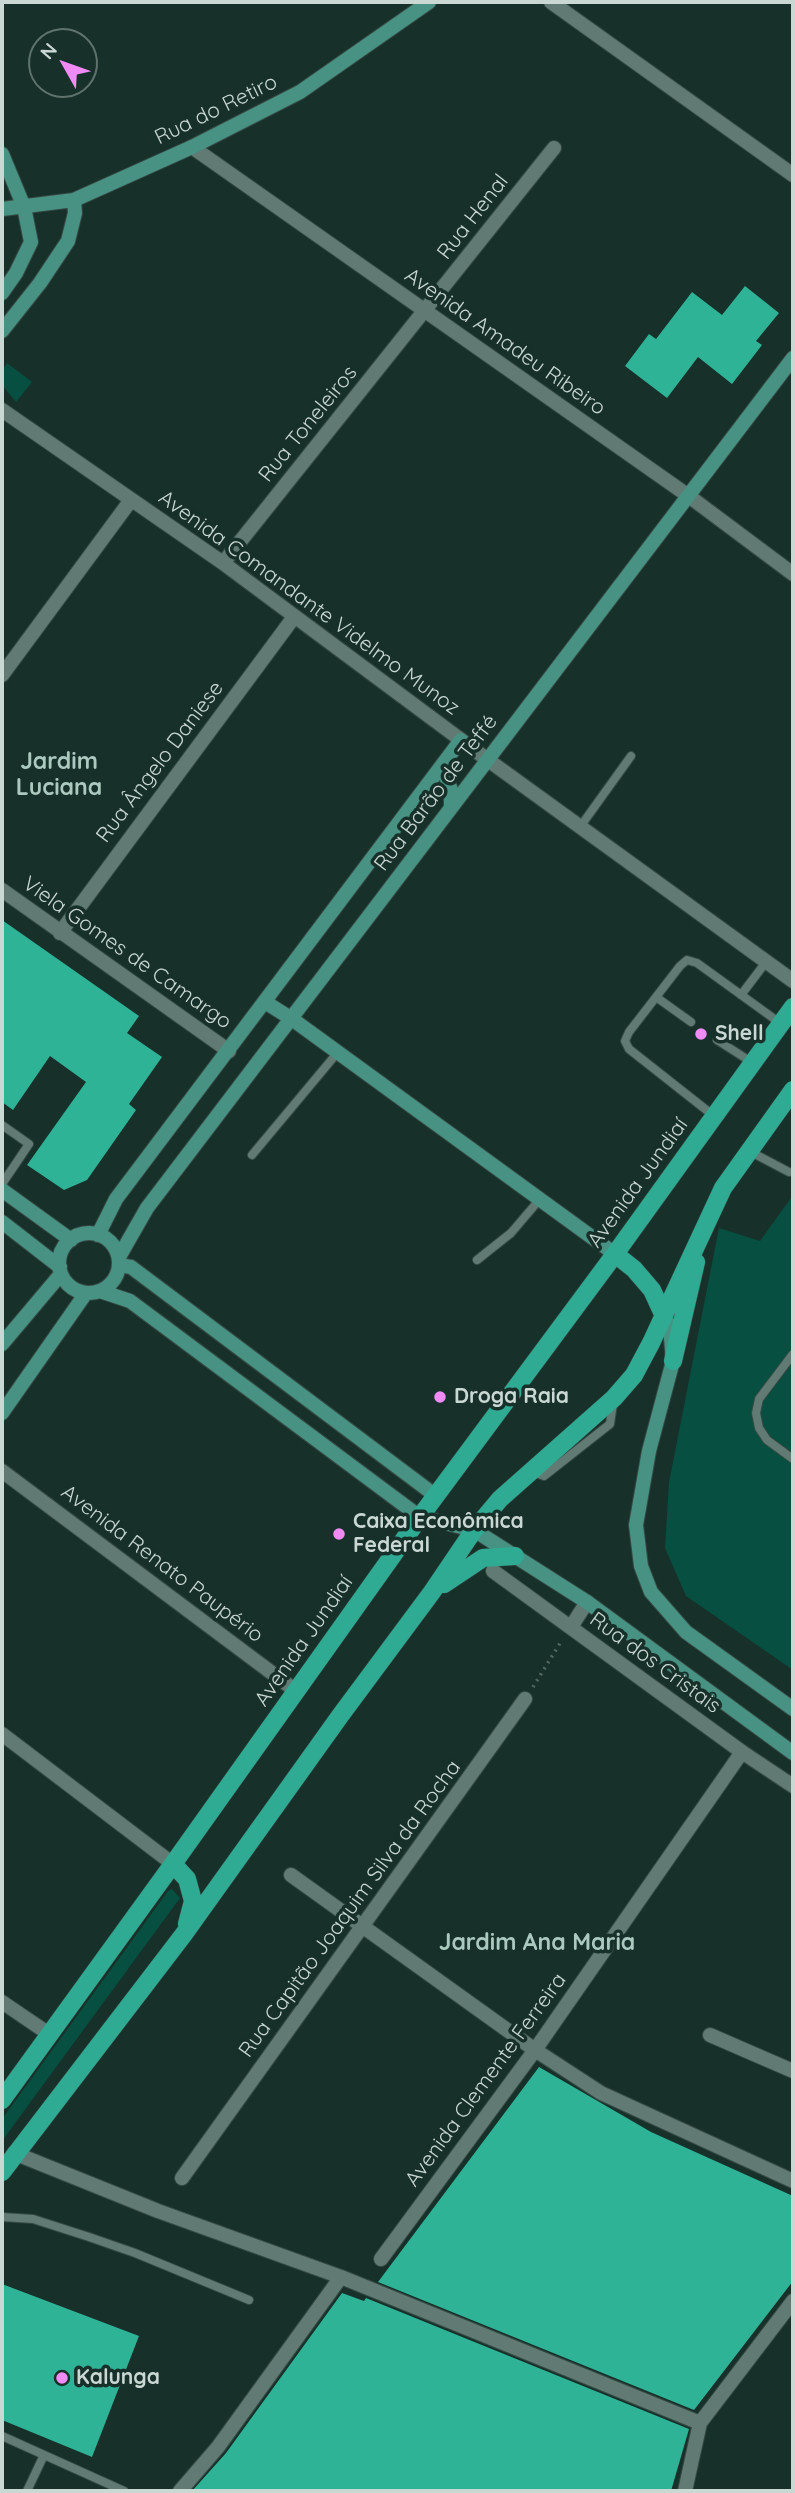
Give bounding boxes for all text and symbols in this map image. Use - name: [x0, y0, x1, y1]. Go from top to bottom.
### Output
- north arrow: [28, 28, 98, 98]
- text: N: [35, 38, 62, 64]
- street label: Rua do Retiro: [151, 69, 281, 151]
- street label: Rua Henal: [432, 169, 514, 265]
- street label: Avenida Amadeu Ribeiro: [400, 263, 610, 421]
- street label: Rua Toneleiros: [253, 361, 363, 487]
- street label: Avenida Comandante Videlmo Munoz: [154, 485, 464, 721]
- street label: Rua Ângelo Daniese: [91, 676, 229, 848]
- street label: Rua Barão de Teffé: [369, 710, 503, 876]
- district label: Jardim Luciana: [16, 748, 102, 802]
- street label: Viela Gomes de Camargo: [18, 871, 236, 1035]
- place label: Shell: [715, 1021, 764, 1047]
- marker: Shell: [693, 1026, 709, 1042]
- street label: Avenida Jundiaí: [582, 1113, 694, 1253]
- place label: Droga Raia: [454, 1384, 569, 1410]
- marker: Droga Raia: [432, 1389, 448, 1405]
- street label: Avenida Renato Paupério: [56, 1480, 268, 1648]
- place label: Caixa Econômica Federal: [353, 1509, 524, 1559]
- marker: Caixa Econômica Federal: [331, 1526, 347, 1542]
- street label: Avenida Jundiaí: [249, 1571, 359, 1711]
- street label: Rua dos Cristais: [585, 1607, 725, 1719]
- street label: Rua Capitão Joaquim Silva da Rocha: [234, 1756, 466, 2062]
- district label: Jardim Ana Maria: [439, 1929, 635, 1957]
- street label: Avenida Clemente Ferreira: [400, 1968, 572, 2192]
- place label: Kalunga: [76, 2365, 160, 2391]
- marker: Kalunga: [54, 2370, 70, 2386]

